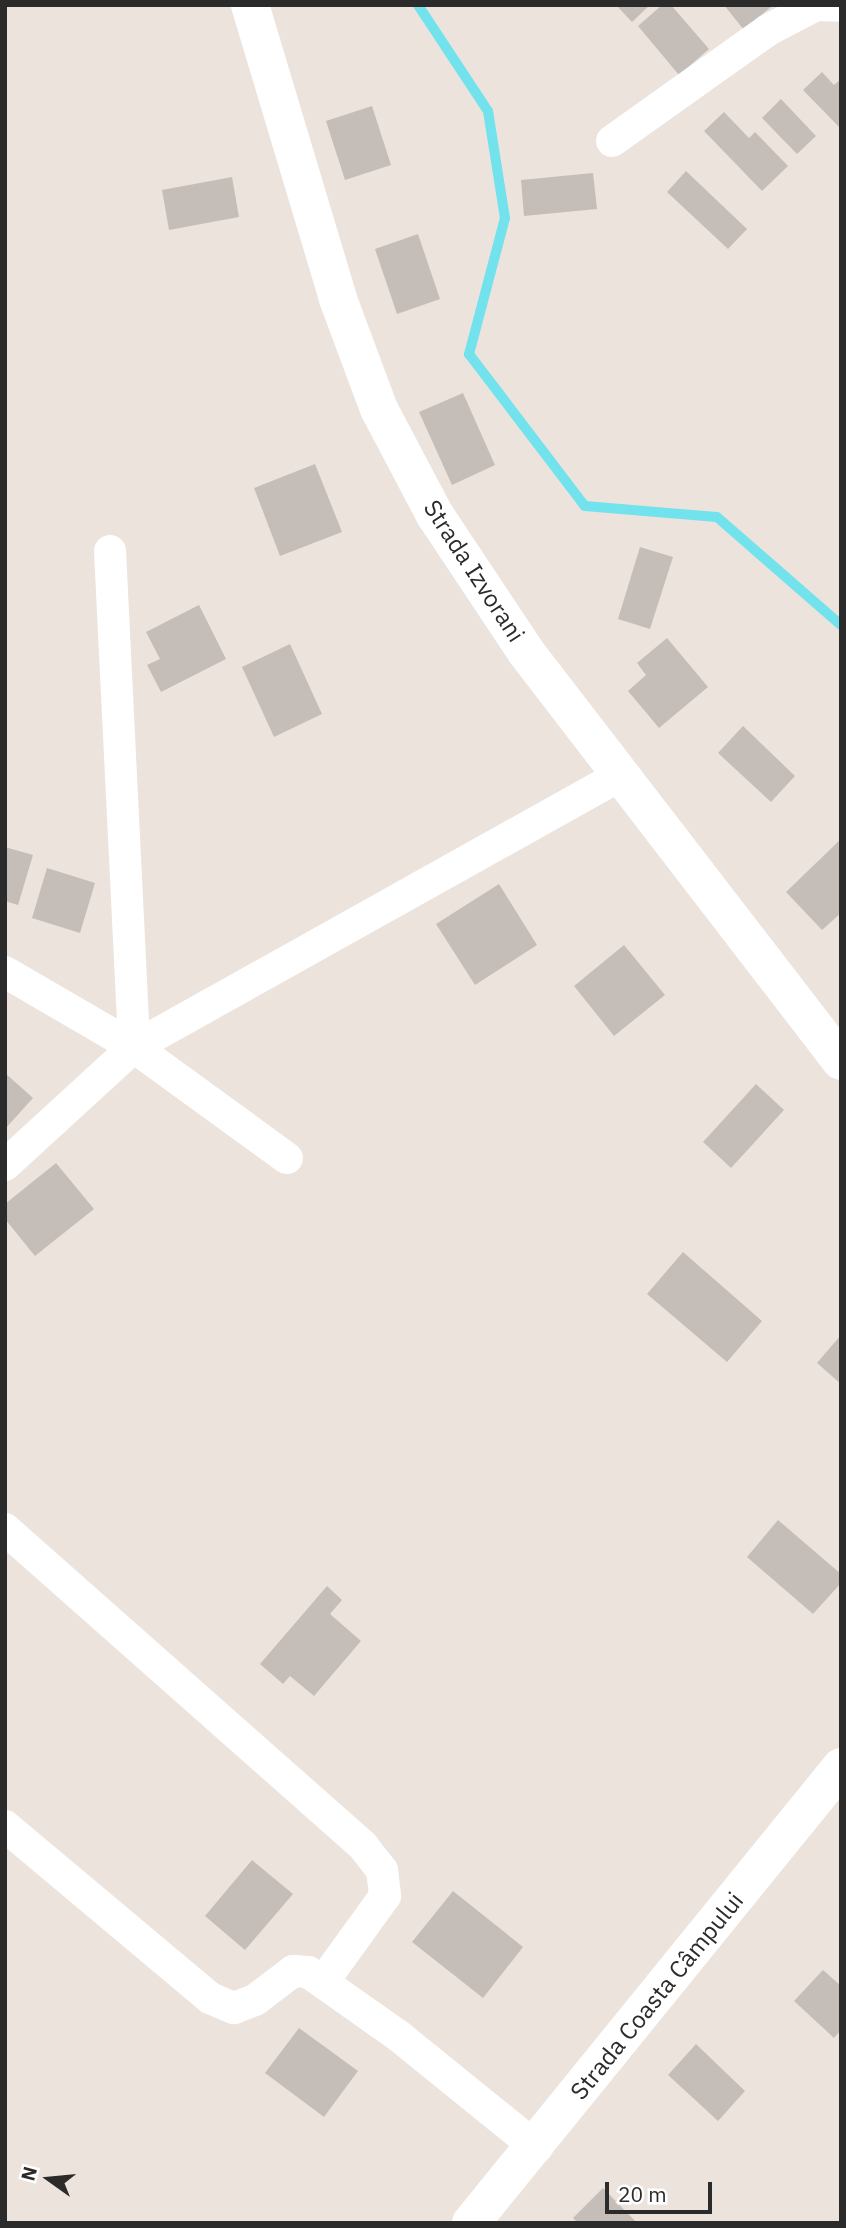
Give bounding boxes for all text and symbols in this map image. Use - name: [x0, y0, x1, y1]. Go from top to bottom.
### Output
- street label: Strada Izvorani: [417, 495, 531, 647]
- street label: Strada Coasta Câmpului: [565, 1887, 749, 2105]
- north arrow: [14, 2144, 84, 2214]
- text: N: [15, 2164, 42, 2183]
- scale bar: [608, 2168, 715, 2212]
- text: 20 m: [618, 2180, 667, 2208]

